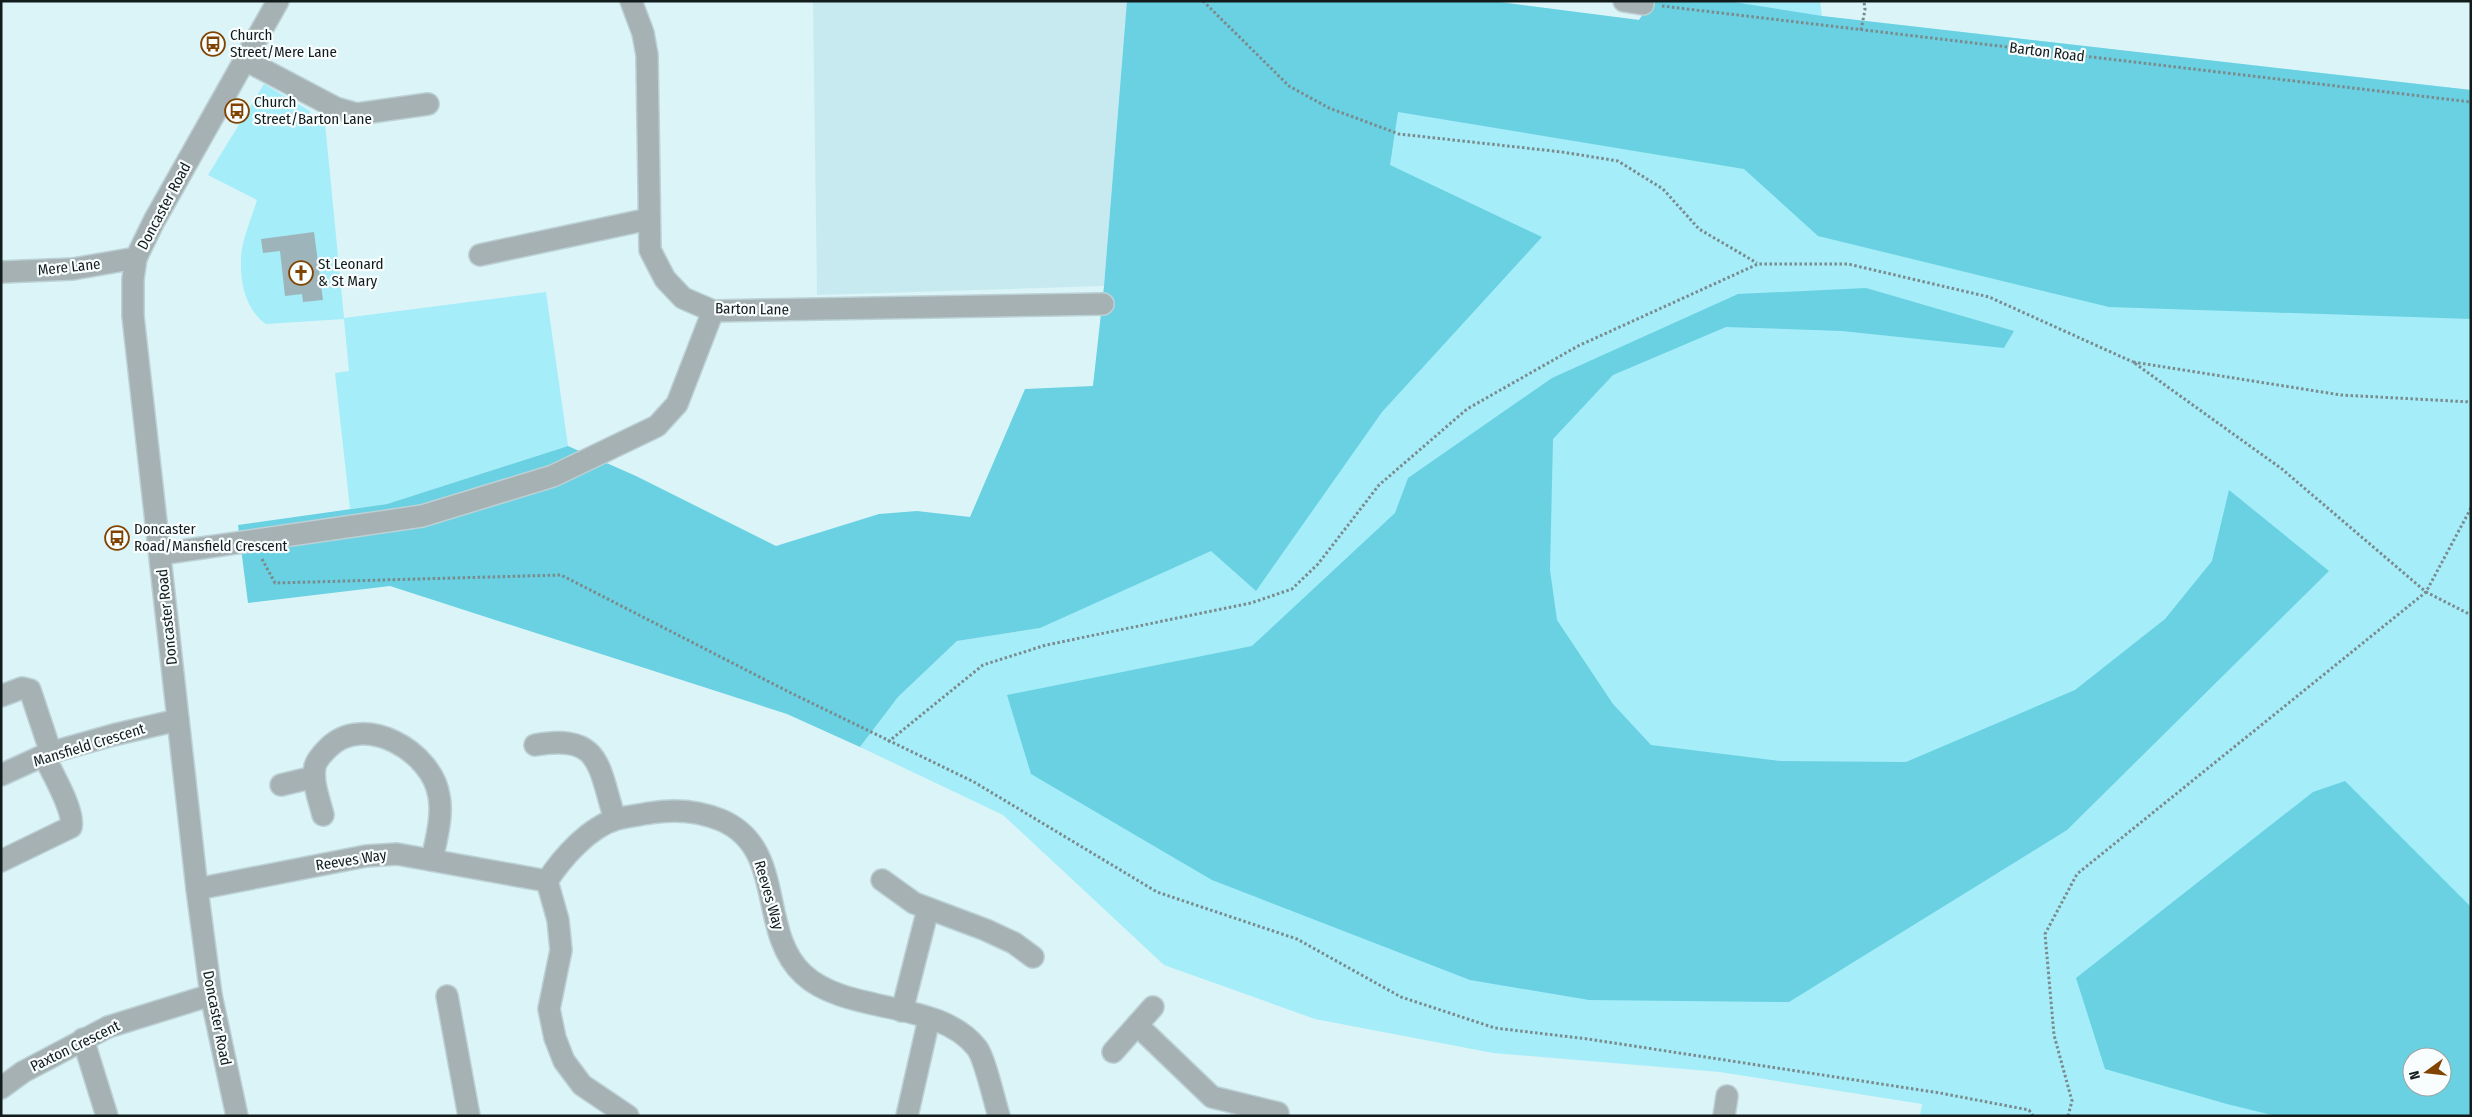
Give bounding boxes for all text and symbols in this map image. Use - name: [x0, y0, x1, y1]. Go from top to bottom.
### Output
- place label: Church Street/Mere Lane: [230, 26, 337, 61]
- bus stop icon: Church Street/Mere Lane: [200, 31, 226, 57]
- street label: Barton Road: [2008, 38, 2086, 66]
- place label: Church Street/Barton Lane: [254, 93, 372, 128]
- bus stop icon: Church Street/Barton Lane: [224, 98, 250, 124]
- street label: Doncaster Road: [133, 159, 195, 253]
- street label: Mere Lane: [37, 255, 101, 279]
- place label: St Leonard & St Mary: [318, 255, 384, 290]
- church icon: St Leonard & St Mary: [288, 260, 314, 286]
- street label: Barton Lane: [715, 299, 789, 319]
- place label: Doncaster Road/Mansfield Crescent: [134, 520, 288, 555]
- bus stop icon: Doncaster Road/Mansfield Crescent: [104, 525, 130, 551]
- street label: Doncaster Road: [153, 568, 181, 666]
- street label: Mansfield Crescent: [31, 719, 147, 770]
- street label: Reeves Way: [314, 845, 388, 874]
- street label: Reeves Way: [751, 858, 788, 932]
- street label: Doncaster Road: [199, 969, 235, 1067]
- street label: Paxton Crescent: [27, 1017, 123, 1075]
- north arrow: [2402, 1047, 2452, 1097]
- text: N: [2406, 1069, 2424, 1081]

